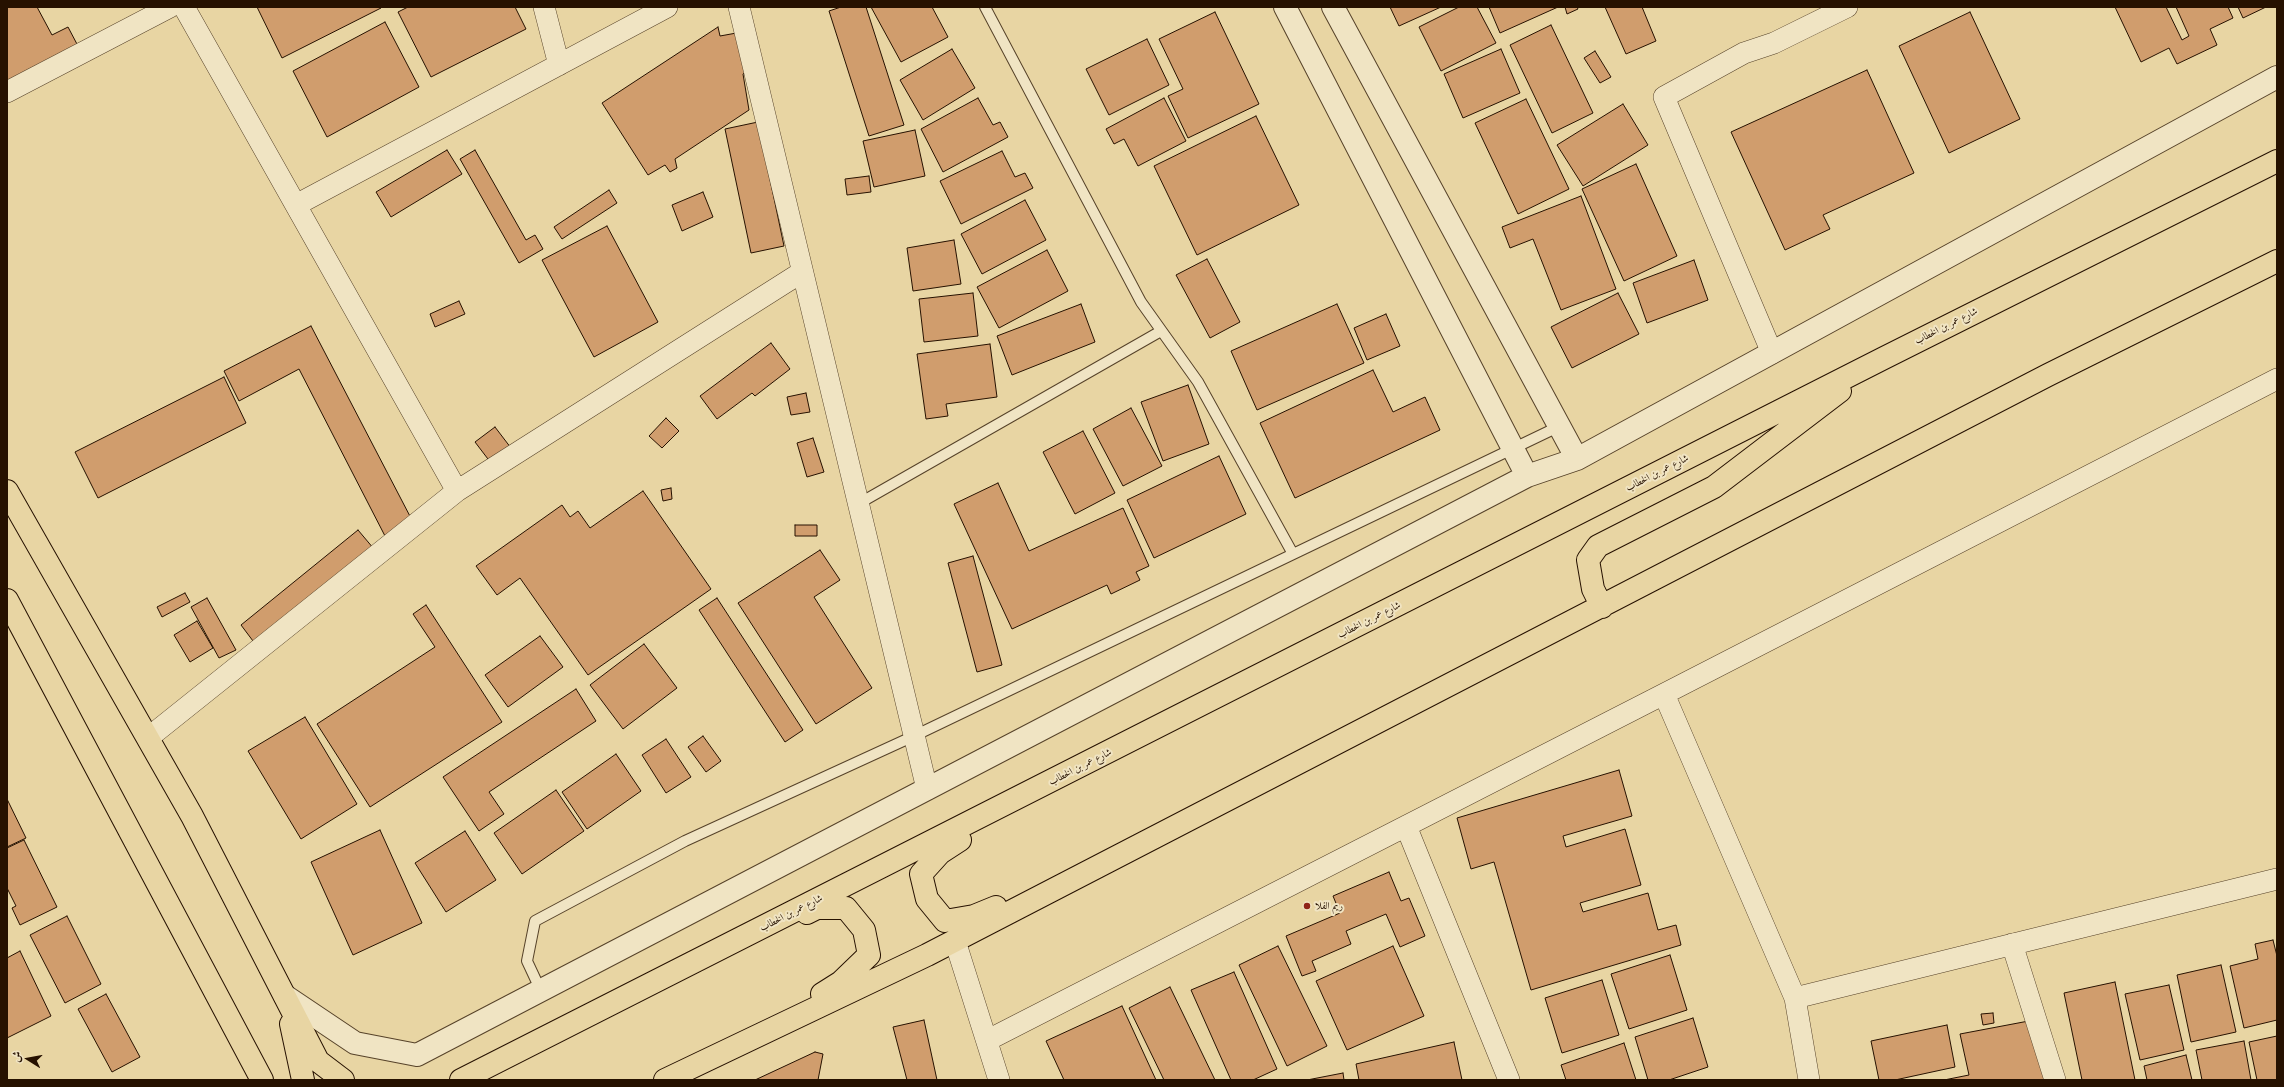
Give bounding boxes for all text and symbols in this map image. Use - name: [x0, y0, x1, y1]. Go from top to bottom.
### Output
- street label: شارع عمر بن الخطاب: [1913, 305, 1979, 347]
- street label: شارع عمر بن الخطاب: [1624, 452, 1690, 494]
- street label: شارع عمر بن الخطاب: [1336, 599, 1402, 641]
- street label: شارع عمر بن الخطاب: [1047, 746, 1113, 788]
- street label: شارع عمر بن الخطاب: [758, 892, 824, 934]
- place label: ريم الفلا: [1315, 900, 1343, 912]
- marker: ريم الفلا: [1302, 901, 1312, 911]
- north arrow: [8, 1039, 48, 1079]
- text: ش: [8, 1050, 24, 1063]

